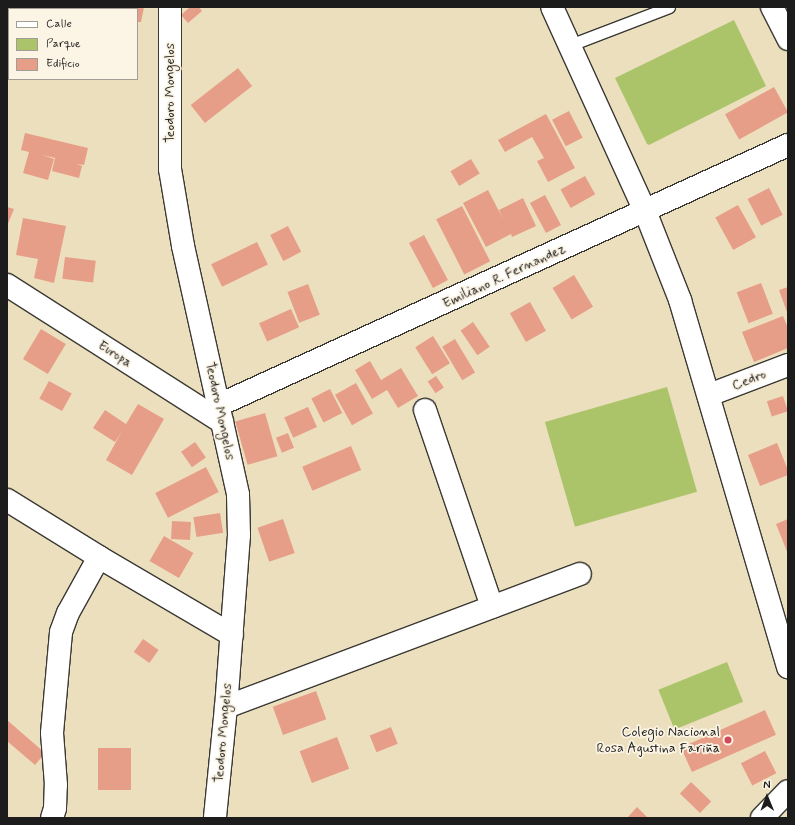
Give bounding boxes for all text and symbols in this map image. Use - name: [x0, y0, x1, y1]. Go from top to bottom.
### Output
- legend: [8, 8, 138, 80]
- text: Calle: [46, 16, 72, 32]
- text: Parque: [46, 36, 81, 52]
- street label: Teodoro Mongelos: [162, 43, 178, 143]
- text: Edificio: [46, 56, 80, 72]
- street label: Emiliano R. Fernandez: [440, 240, 568, 312]
- street label: Europa: [95, 337, 135, 371]
- street label: Teodoro Mongelos: [201, 360, 239, 462]
- street label: Cedro: [730, 366, 768, 394]
- street label: Teodoro Mongelos: [210, 682, 236, 784]
- place label: Colegio Nacional Rosa Agustina Fariña: [601, 724, 720, 756]
- marker: Colegio Nacional Rosa Agustina Fariña: [723, 735, 733, 745]
- north arrow: [747, 777, 787, 817]
- text: N: [763, 778, 771, 792]

